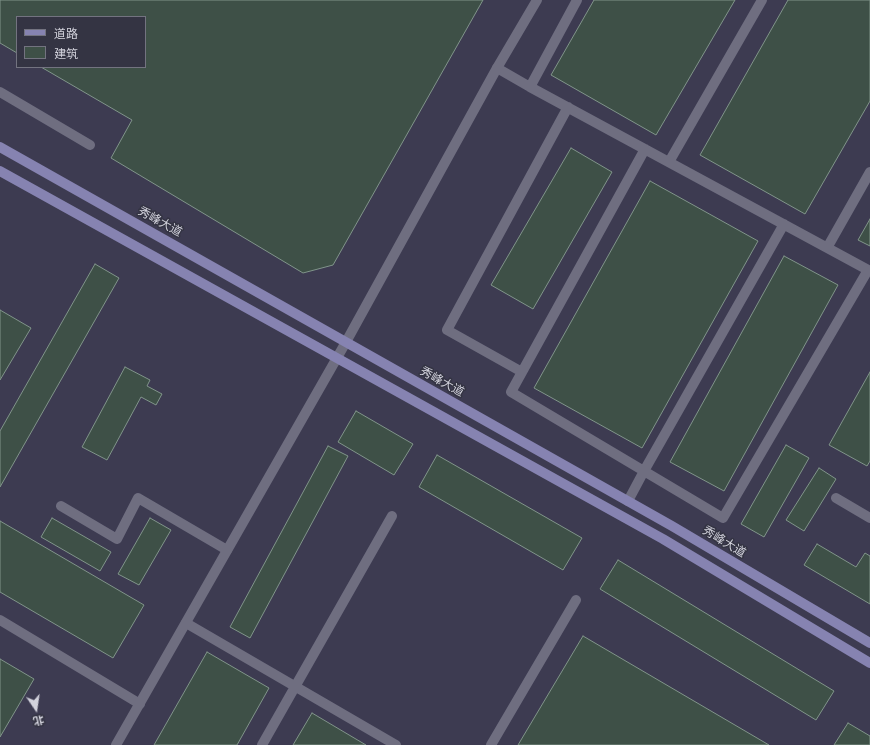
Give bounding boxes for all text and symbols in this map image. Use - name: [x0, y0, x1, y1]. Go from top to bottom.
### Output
- legend: [16, 16, 146, 68]
- text: 道路: [54, 26, 78, 41]
- text: 建筑: [54, 46, 78, 61]
- street label: 秀峰大道: [136, 204, 184, 240]
- street label: 秀峰大道: [418, 364, 466, 400]
- street label: 秀峰大道: [700, 523, 748, 561]
- north arrow: [16, 689, 56, 729]
- text: 北: [32, 713, 46, 729]

